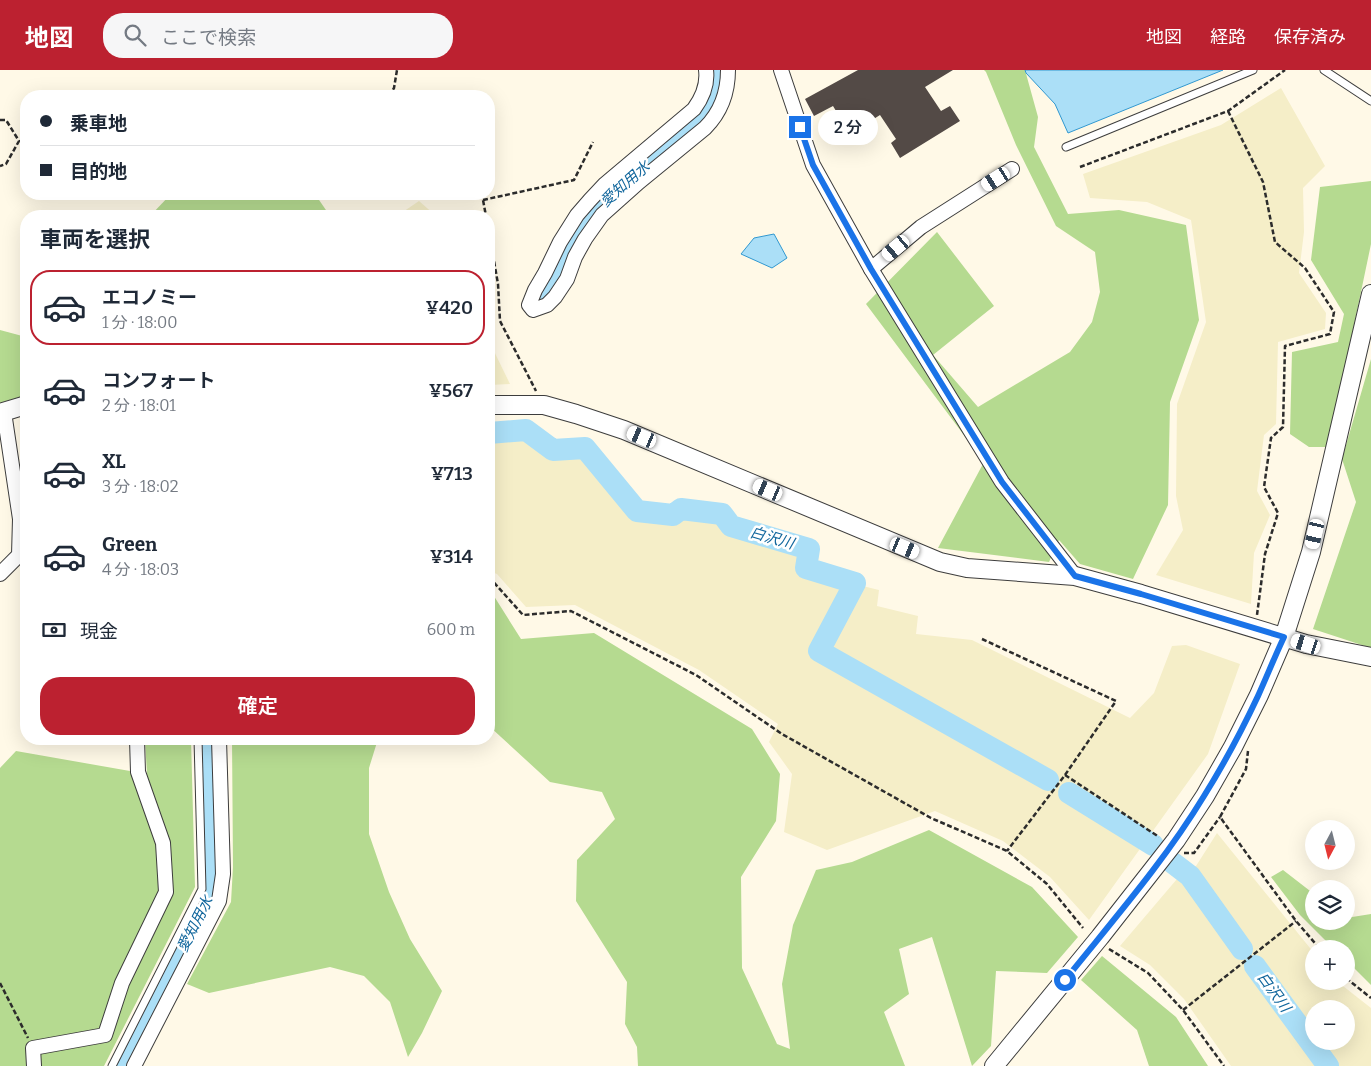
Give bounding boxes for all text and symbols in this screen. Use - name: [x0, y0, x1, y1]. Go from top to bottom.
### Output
- search box: [103, 13, 453, 58]
- icon: search: [121, 21, 149, 49]
- text: 地図: [25, 24, 73, 52]
- text: ここで検索: [161, 26, 256, 49]
- text: 地図: [1146, 26, 1182, 48]
- text: 経路: [1210, 26, 1246, 48]
- text: 保存済み: [1274, 26, 1346, 48]
- callout: 2 分: [818, 110, 878, 144]
- text: 乗車地: [70, 112, 127, 135]
- route end: [789, 116, 811, 138]
- text: 2 分: [834, 118, 862, 137]
- water label: 愛知用水: [596, 156, 655, 210]
- text: 目的地: [70, 160, 127, 183]
- car: [979, 165, 1012, 193]
- text: 車両を選択: [40, 226, 150, 253]
- car: [879, 233, 912, 263]
- icon: car: [42, 285, 87, 330]
- text: エコノミー: [102, 286, 197, 309]
- text: ¥420: [426, 296, 473, 319]
- text: 1 分 · 18:00: [102, 313, 177, 332]
- icon: car: [42, 368, 87, 413]
- text: コンフォート: [102, 369, 215, 392]
- text: ¥567: [429, 379, 473, 402]
- text: 2 分 · 18:01: [102, 396, 176, 415]
- car: [625, 424, 658, 450]
- text: XL: [102, 450, 126, 473]
- icon: car: [42, 451, 87, 496]
- text: ¥713: [431, 462, 473, 485]
- text: 3 分 · 18:02: [102, 477, 179, 496]
- car: [751, 477, 784, 503]
- car: [1304, 518, 1325, 550]
- water label: 白沢川: [748, 523, 798, 553]
- text: Green: [102, 533, 157, 556]
- icon: car: [42, 534, 87, 579]
- car: [888, 535, 921, 561]
- text: ¥314: [430, 545, 473, 568]
- text: 4 分 · 18:03: [102, 560, 179, 579]
- icon: cash: [40, 616, 68, 644]
- text: 現金: [80, 620, 118, 643]
- text: 600 m: [427, 620, 475, 639]
- car: [1289, 632, 1322, 656]
- button: 確定: [40, 677, 475, 735]
- north arrow: [1305, 820, 1355, 870]
- map controls: [1305, 820, 1355, 1050]
- button: layers: [1305, 880, 1355, 930]
- water label: 愛知用水: [173, 891, 218, 955]
- button: +: [1305, 940, 1355, 990]
- route start: [1054, 969, 1076, 991]
- water label: 白沢川: [1253, 969, 1296, 1017]
- button: −: [1305, 1000, 1355, 1050]

